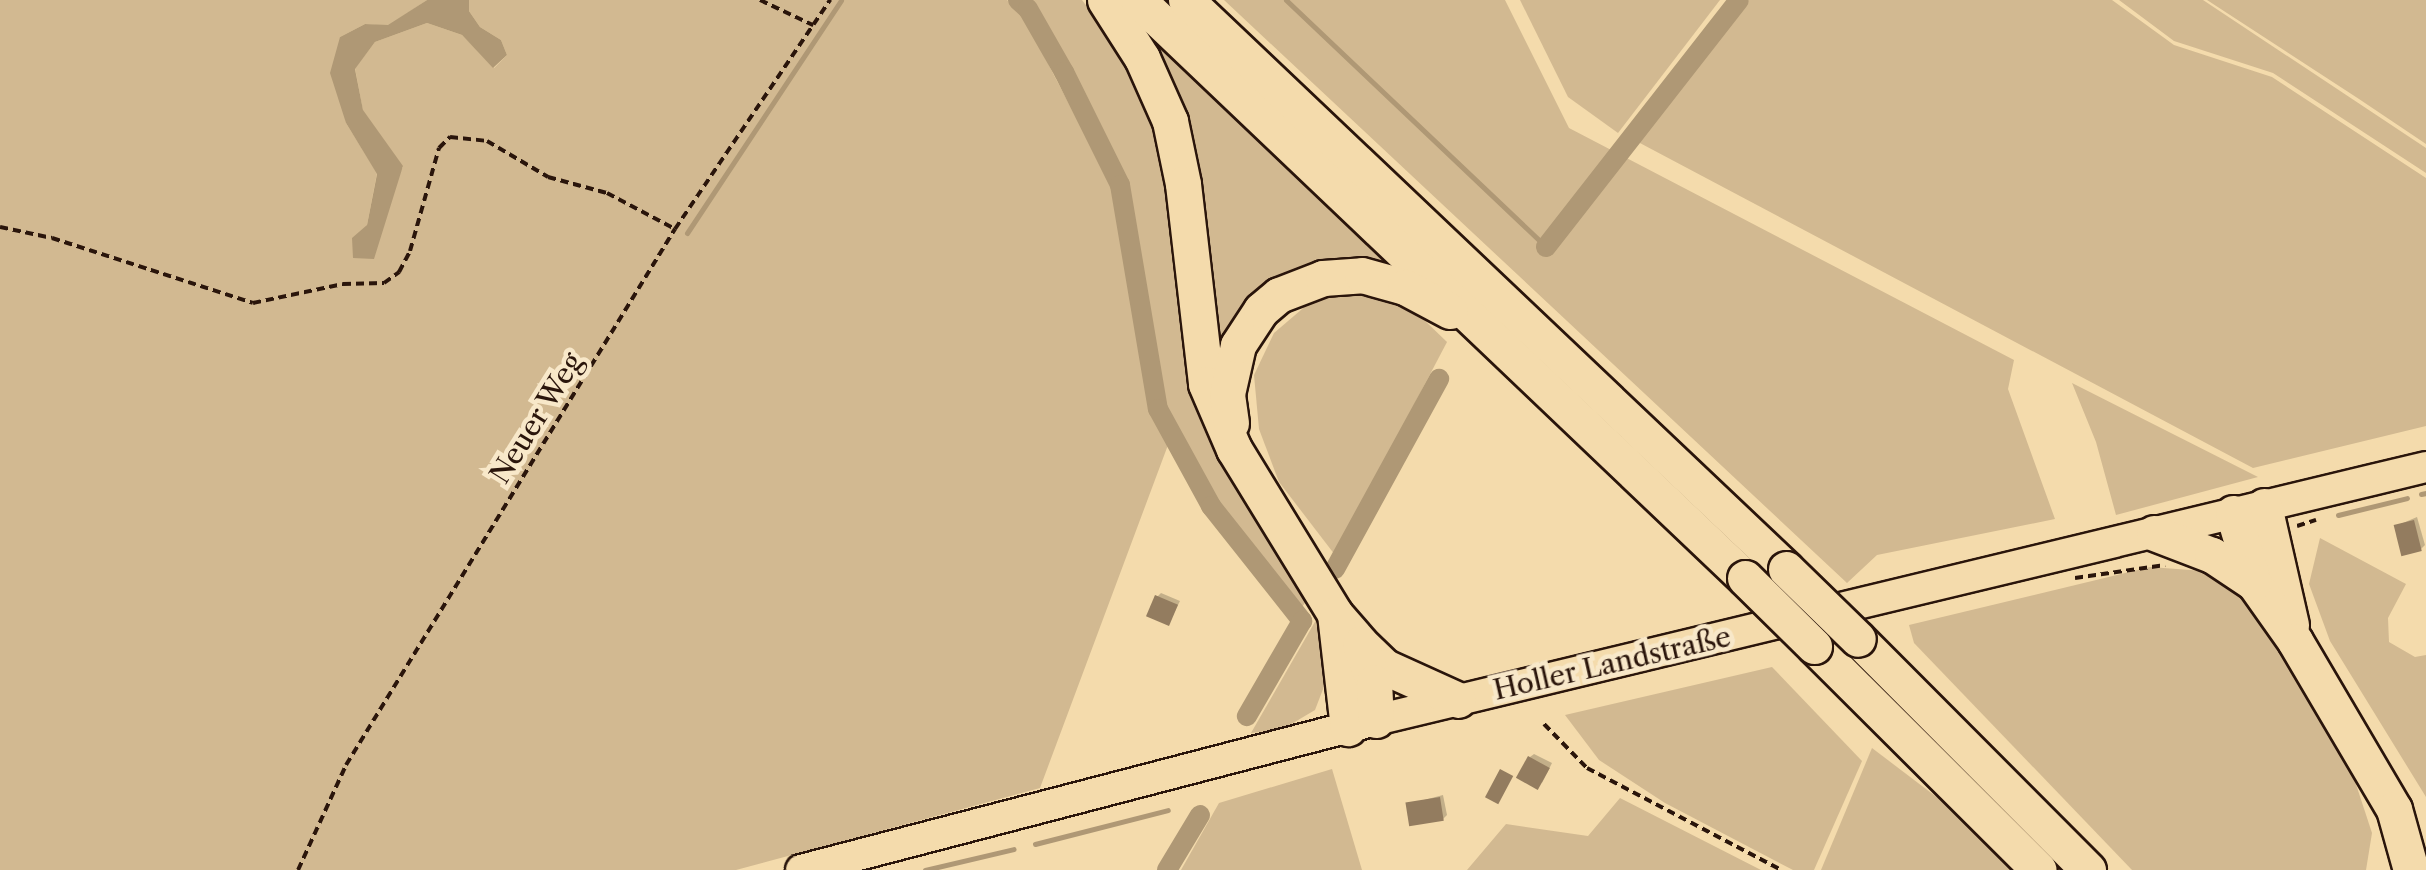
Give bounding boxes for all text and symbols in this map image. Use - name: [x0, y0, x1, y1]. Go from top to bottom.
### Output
- street label: Neuer Weg: [482, 346, 590, 490]
- street label: Holler Landstraße: [1490, 619, 1734, 707]

